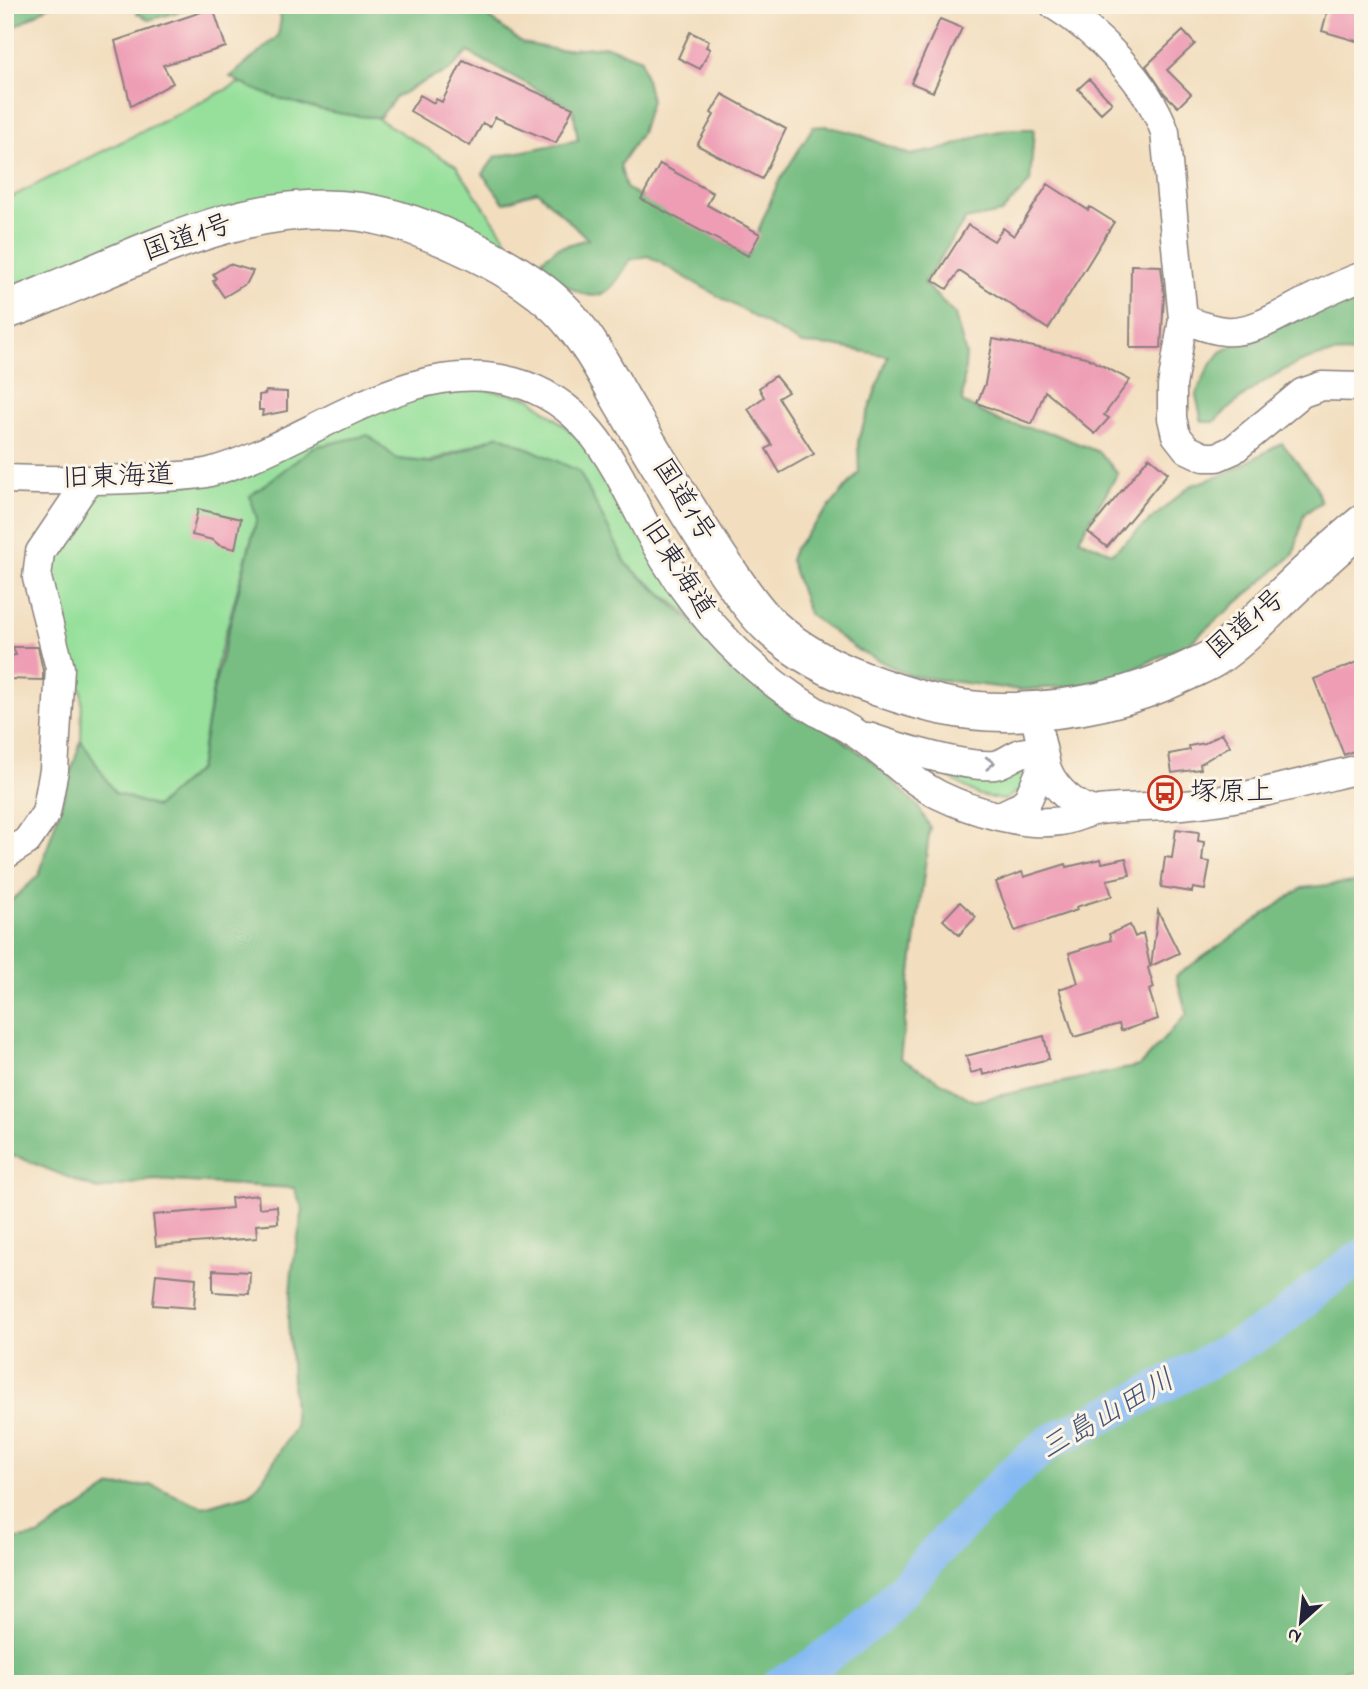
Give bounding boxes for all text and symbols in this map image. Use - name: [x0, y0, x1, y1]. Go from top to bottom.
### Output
- street label: 国道1号: [137, 204, 239, 274]
- street label: 国道1号: [641, 451, 725, 551]
- street label: 旧東海道: [61, 456, 175, 500]
- street label: 旧東海道: [629, 511, 725, 627]
- street label: 国道1号: [1198, 579, 1296, 671]
- one-way arrow: [985, 756, 996, 771]
- place label: 塚原上: [1190, 773, 1274, 814]
- bus stop icon: 塚原上: [1146, 774, 1184, 812]
- water label: 三島山田川: [1032, 1359, 1184, 1473]
- north arrow: [1266, 1588, 1336, 1658]
- text: N: [1282, 1620, 1306, 1650]

